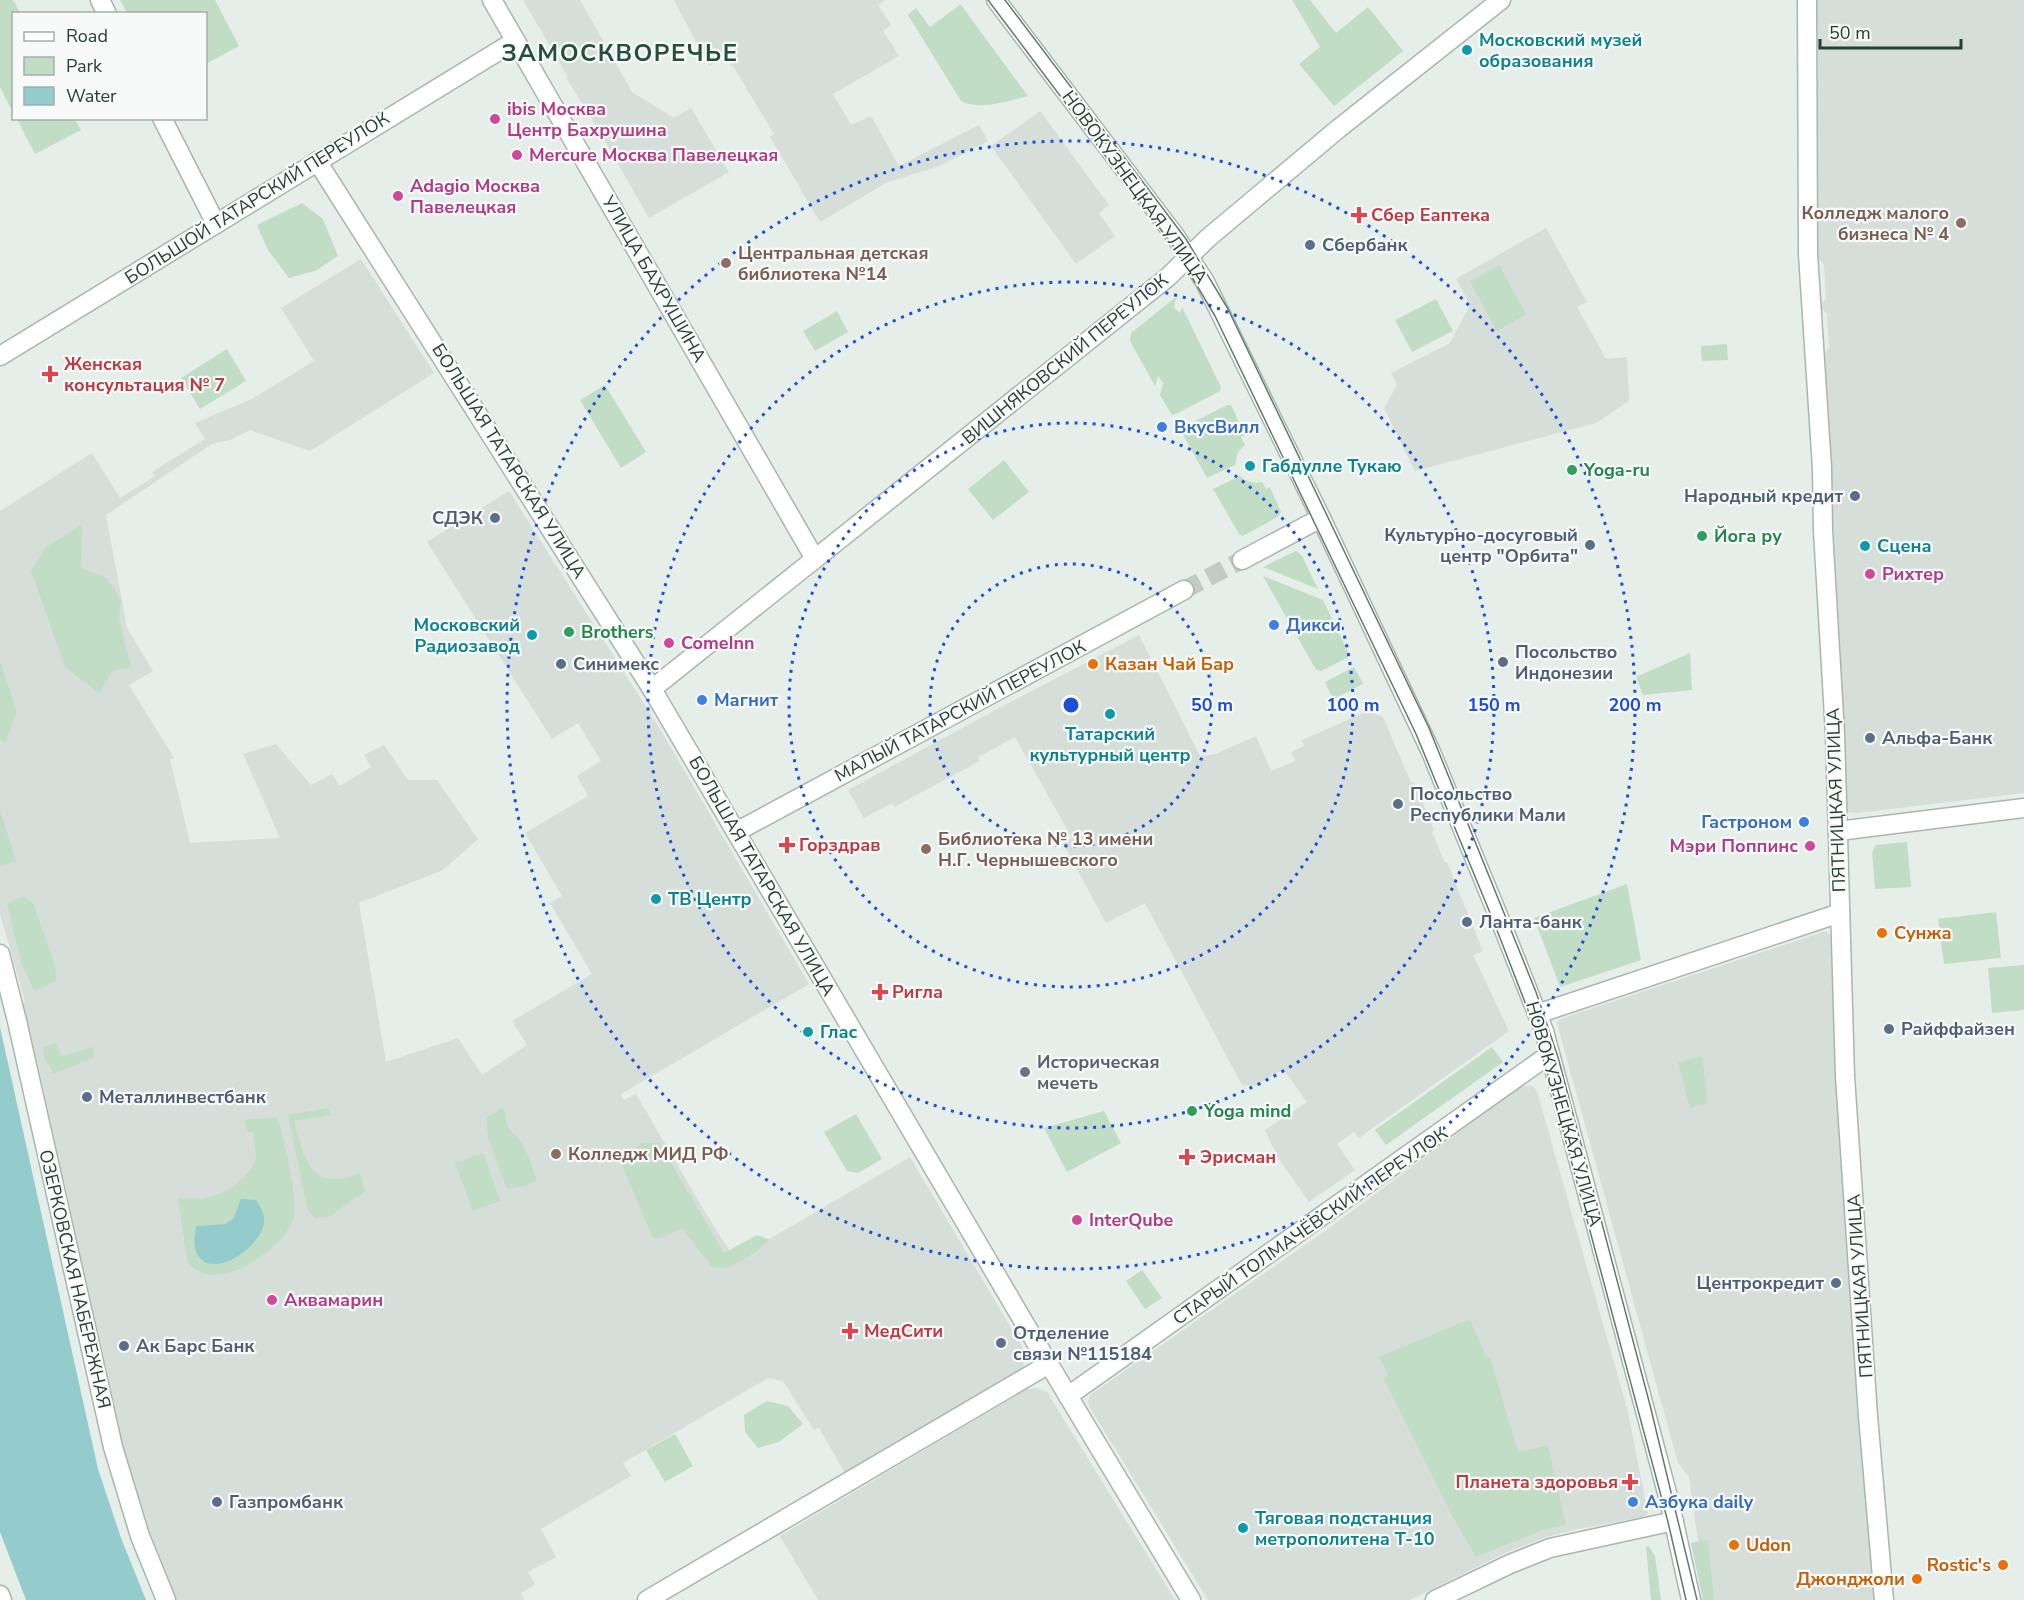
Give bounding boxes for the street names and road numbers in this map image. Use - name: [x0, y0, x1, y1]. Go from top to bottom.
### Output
- street label: НОВОКУЗНЕЦКАЯ УЛИЦА: [1057, 86, 1213, 288]
- street label: БОЛЬШОЙ ТАТАРСКИЙ ПЕРЕУЛОК: [120, 106, 394, 290]
- street label: УЛИЦА БАХРУШИНА: [596, 190, 712, 367]
- street label: ВИШНЯКОВСКИЙ ПЕРЕУЛОК: [957, 268, 1173, 450]
- street label: БОЛЬШАЯ ТАТАРСКАЯ УЛИЦА: [426, 339, 592, 583]
- street label: МАЛЫЙ ТАТАРСКИЙ ПЕРЕУЛОК: [830, 634, 1090, 788]
- street label: ПЯТНИЦКАЯ УЛИЦА: [1821, 707, 1851, 893]
- street label: БОЛЬШАЯ ТАТАРСКАЯ УЛИЦА: [683, 752, 841, 1000]
- street label: НОВОКУЗНЕЦКАЯ УЛИЦА: [1520, 999, 1608, 1229]
- street label: СТАРЫЙ ТОЛМАЧЁВСКИЙ ПЕРЕУЛОК: [1168, 1121, 1452, 1331]
- street label: ОЗЕРКОВСКАЯ НАБЕРЕЖНАЯ: [33, 1147, 117, 1411]
- street label: ПЯТНИЦКАЯ УЛИЦА: [1842, 1193, 1878, 1379]

